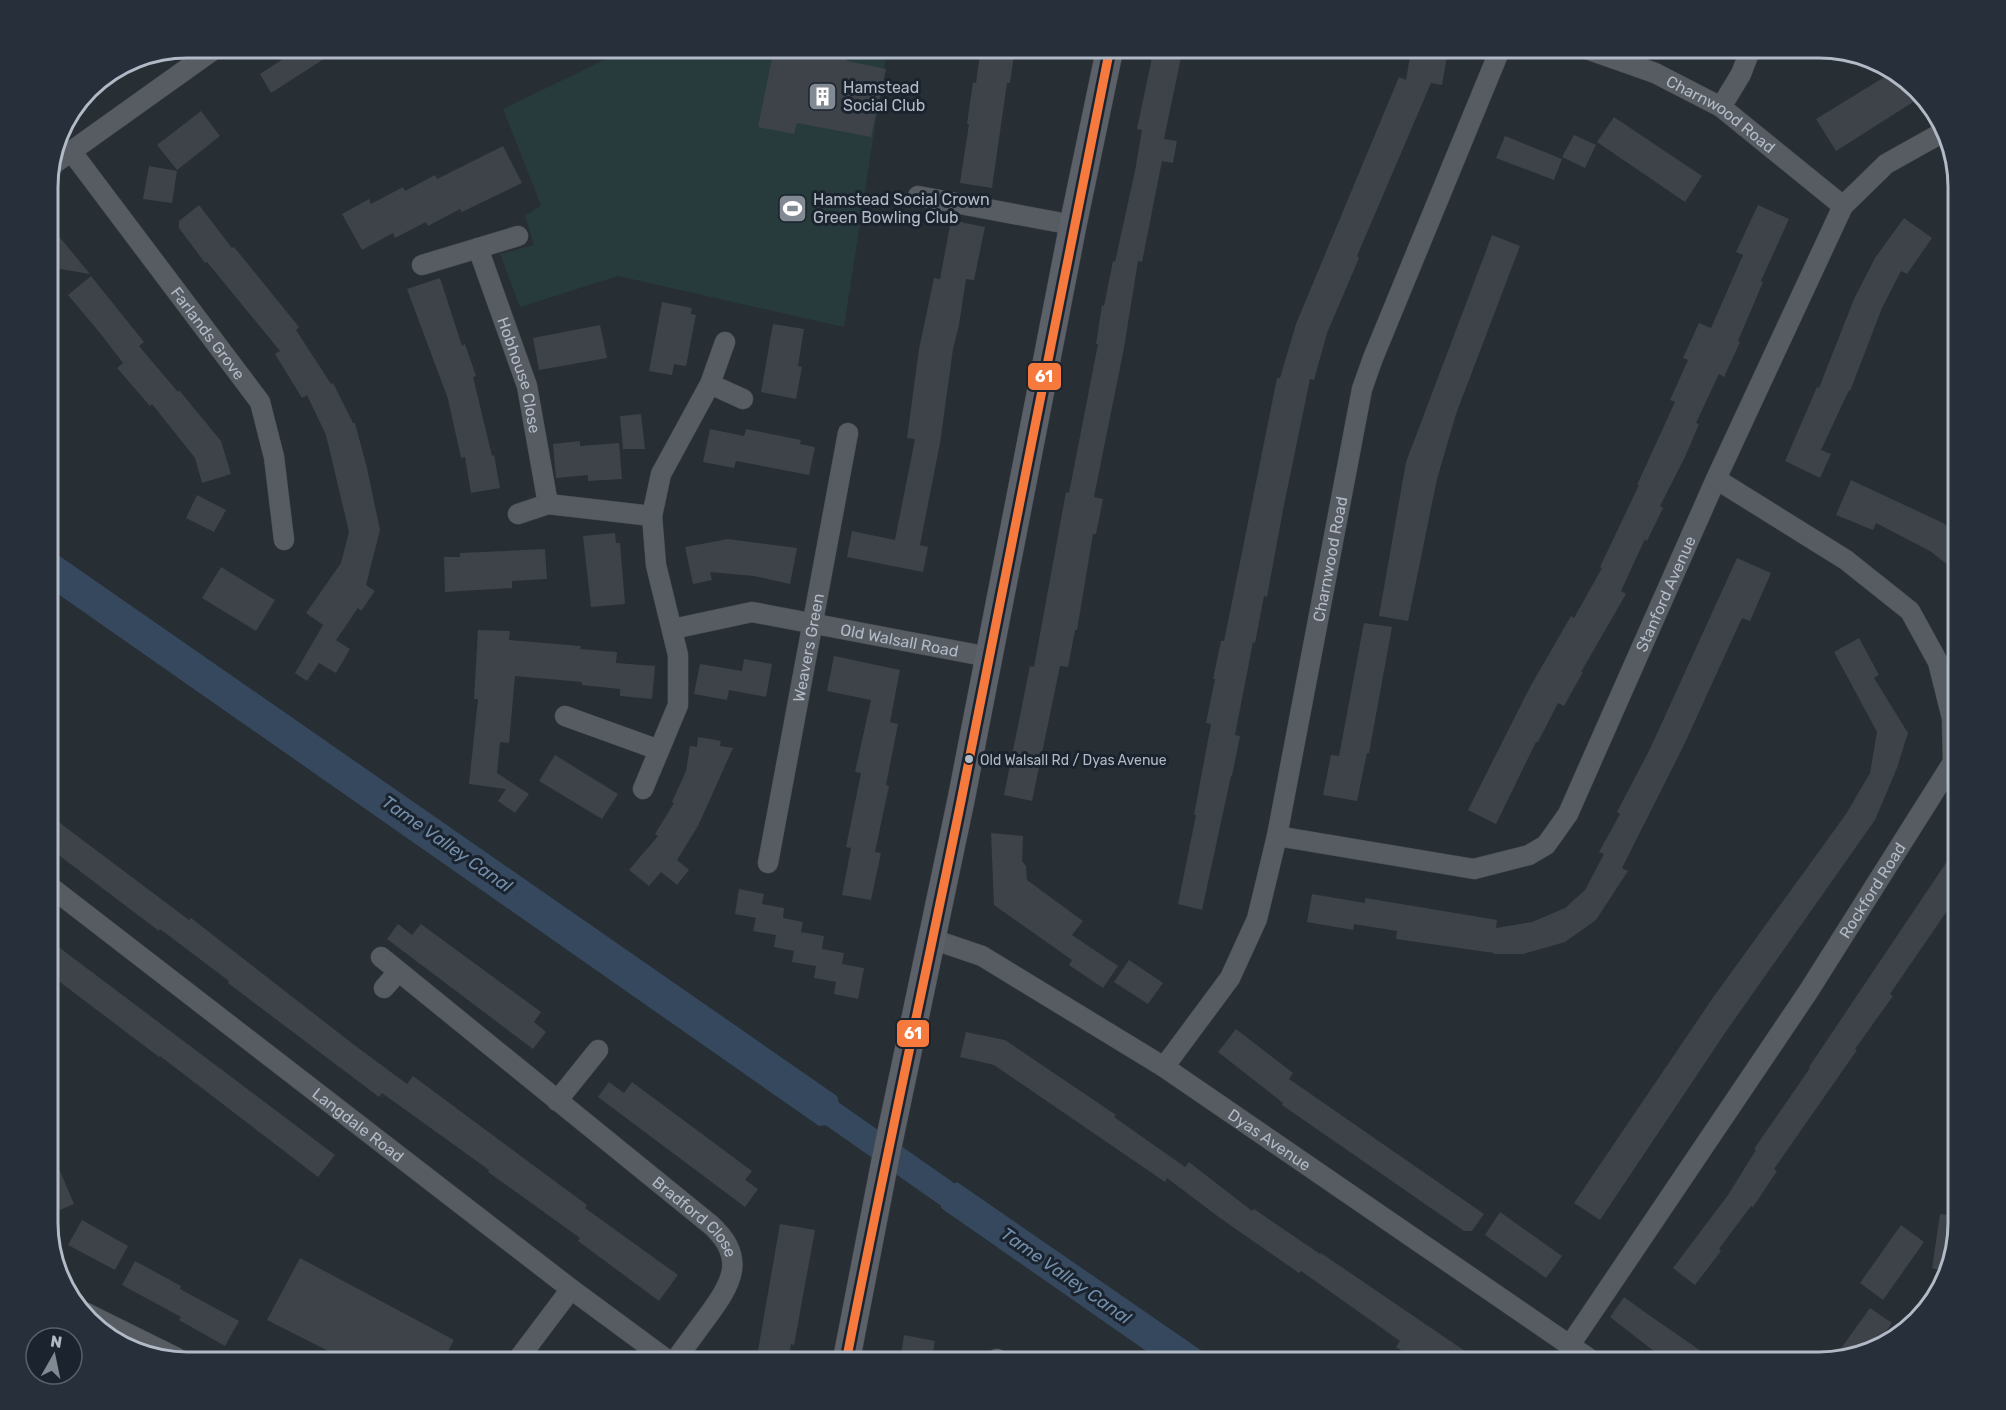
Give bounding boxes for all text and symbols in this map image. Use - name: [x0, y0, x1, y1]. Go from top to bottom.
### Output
- street label: Charnwood Road: [1663, 71, 1779, 157]
- place label: Hamstead Social Club: [843, 78, 925, 115]
- building icon: Hamstead Social Club: [806, 80, 838, 112]
- place label: Hamstead Social Crown Green Bowling Club: [813, 190, 990, 227]
- sports icon: Hamstead Social Crown Green Bowling Club: [776, 192, 808, 224]
- street label: Farlands Grove: [167, 283, 249, 384]
- street label: Hobhouse Close: [493, 314, 544, 435]
- line badge: 61: [1027, 362, 1062, 391]
- text: 61: [1035, 367, 1053, 386]
- street label: Charnwood Road: [1309, 495, 1351, 623]
- street label: Stanford Avenue: [1632, 533, 1700, 655]
- street label: Weavers Green: [789, 592, 828, 704]
- street label: Old Walsall Road: [839, 620, 960, 661]
- place label: Old Walsall Rd / Dyas Avenue: [980, 752, 1167, 769]
- marker: Old Walsall Rd / Dyas Avenue: [963, 753, 975, 765]
- water label: Tame Valley Canal: [378, 791, 517, 898]
- street label: Rockford Road: [1835, 839, 1910, 942]
- line badge: 61: [896, 1019, 930, 1048]
- text: 61: [904, 1024, 922, 1043]
- street label: Langdale Road: [308, 1084, 407, 1166]
- street label: Dyas Avenue: [1224, 1105, 1314, 1175]
- street label: Bradford Close: [649, 1172, 740, 1260]
- water label: Tame Valley Canal: [997, 1223, 1136, 1330]
- north arrow: [24, 1326, 84, 1386]
- text: N: [49, 1331, 63, 1352]

